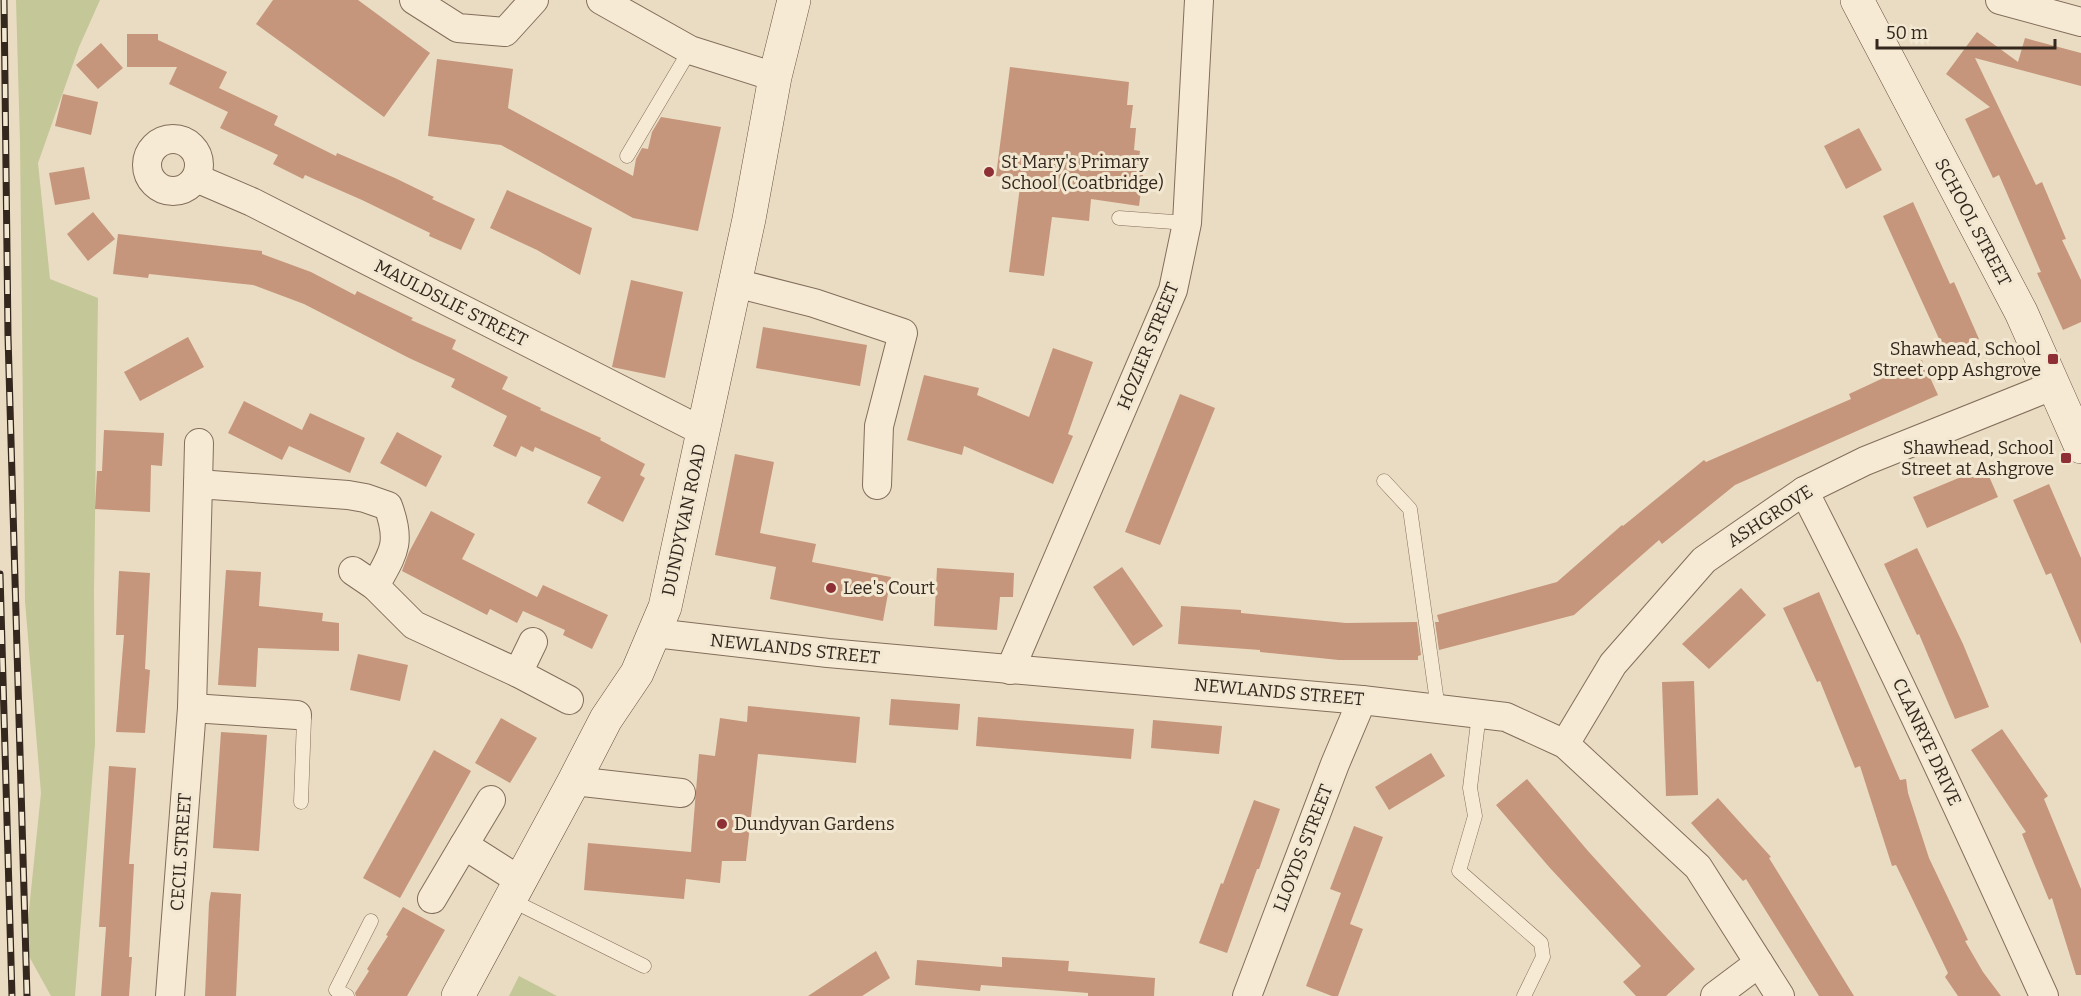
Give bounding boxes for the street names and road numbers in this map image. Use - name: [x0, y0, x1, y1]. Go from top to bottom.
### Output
- street label: SCHOOL STREET: [1930, 154, 2016, 290]
- street label: MAULDSLIE STREET: [371, 255, 532, 351]
- street label: HOZIER STREET: [1112, 279, 1184, 413]
- street label: DUNDYVAN ROAD: [657, 442, 711, 598]
- street label: ASHGROVE: [1723, 480, 1817, 552]
- street label: NEWLANDS STREET: [709, 629, 881, 669]
- street label: NEWLANDS STREET: [1193, 674, 1365, 710]
- street label: CLANRYE DRIVE: [1888, 675, 1966, 809]
- street label: LLOYDS STREET: [1269, 781, 1338, 915]
- street label: CECIL STREET: [166, 792, 196, 912]

